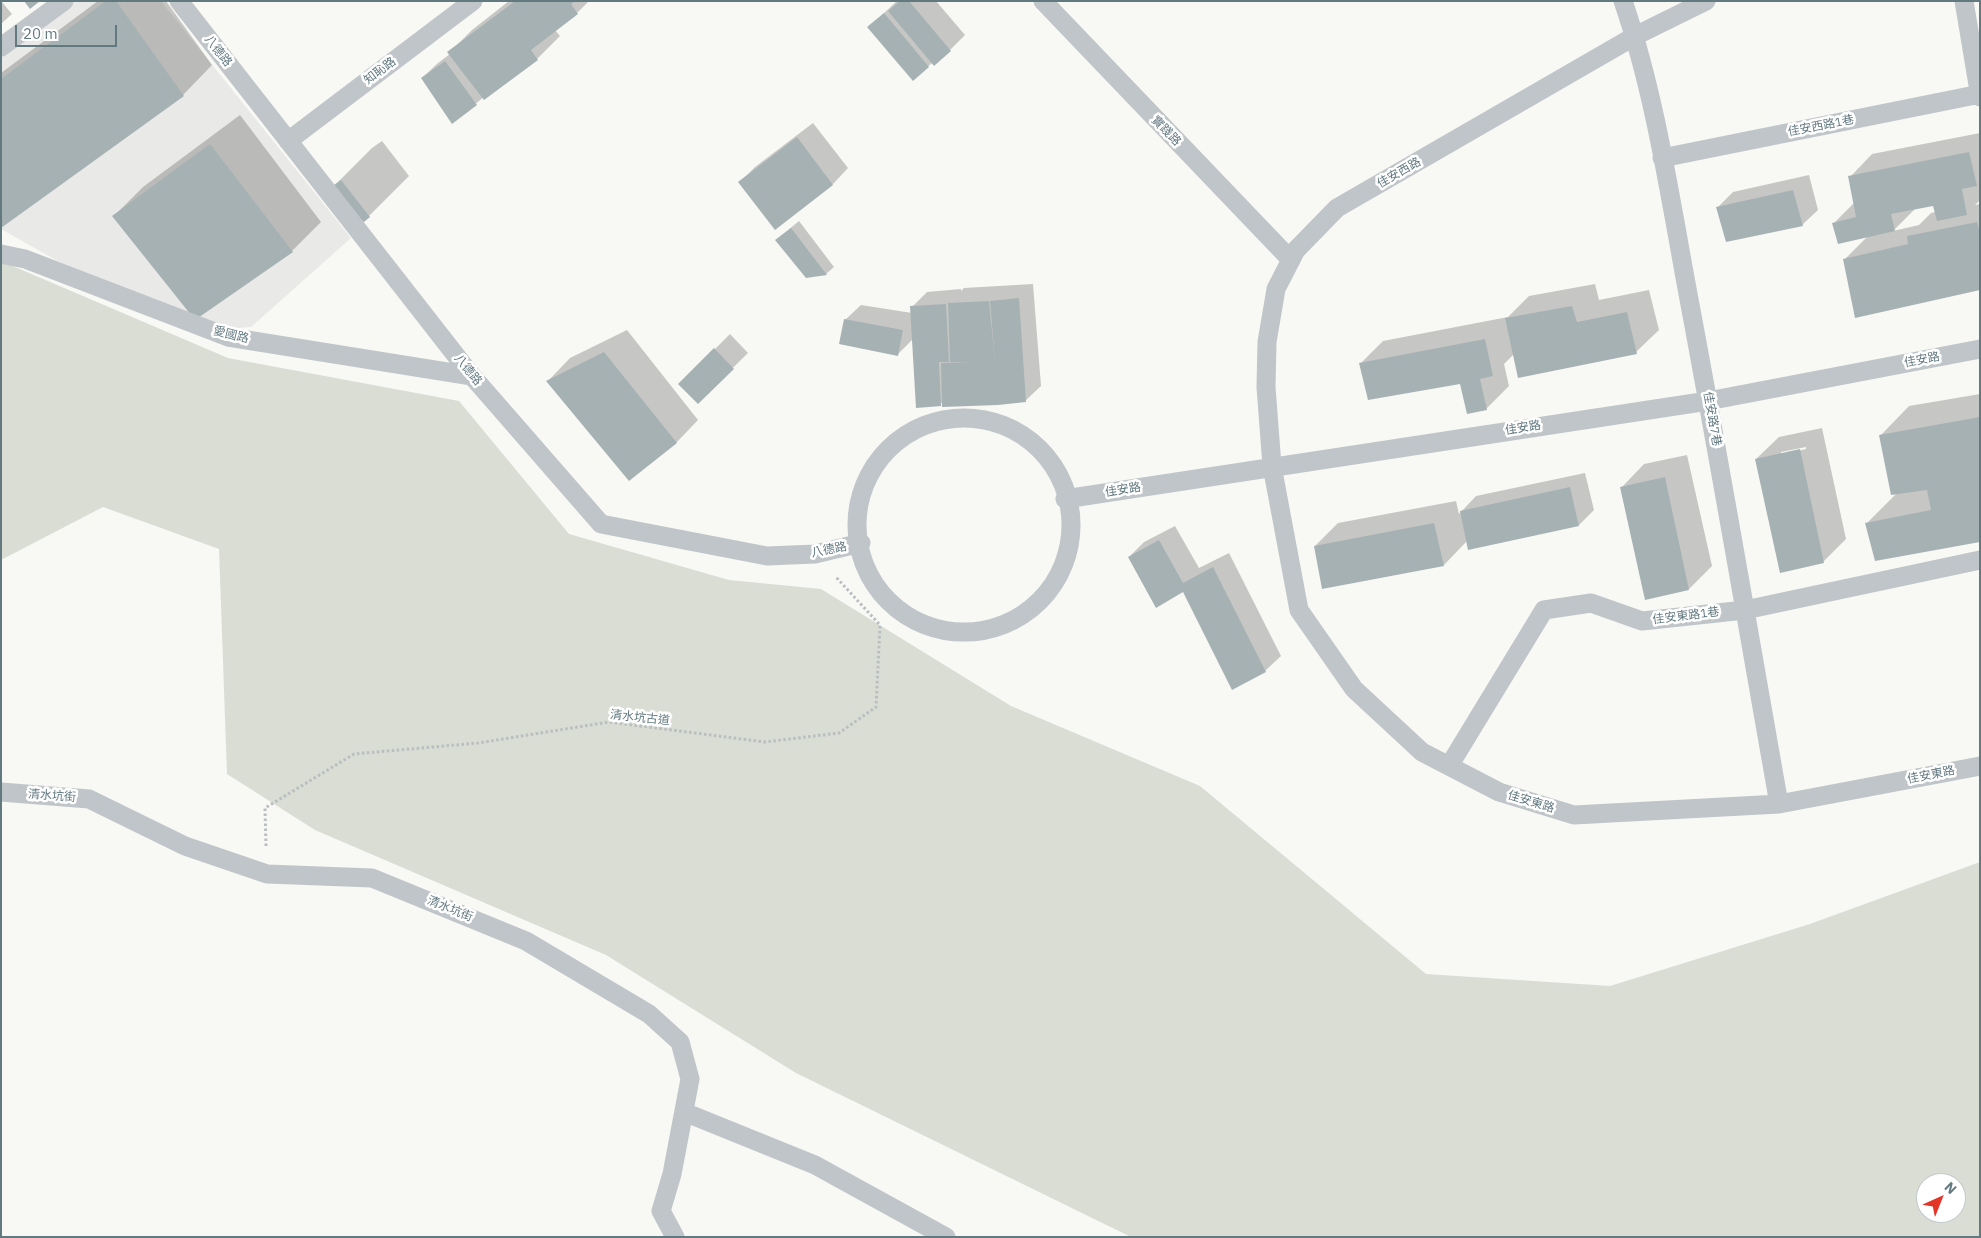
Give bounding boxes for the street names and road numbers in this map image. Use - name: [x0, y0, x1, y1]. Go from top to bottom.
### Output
- street label: 八德路: [201, 32, 235, 70]
- street label: 知恥路: [361, 54, 399, 88]
- street label: 實踐路: [1148, 113, 1184, 149]
- street label: 佳安西路1巷: [1787, 113, 1855, 139]
- street label: 佳安西路: [1375, 155, 1423, 191]
- street label: 愛國路: [212, 324, 250, 346]
- street label: 佳安路: [1903, 349, 1941, 371]
- street label: 八德路: [451, 351, 485, 389]
- street label: 佳安路7巷: [1700, 391, 1724, 447]
- street label: 佳安路: [1504, 418, 1542, 438]
- street label: 佳安路: [1104, 480, 1142, 500]
- street label: 八德路: [810, 539, 848, 561]
- street label: 佳安東路1巷: [1652, 605, 1720, 627]
- street label: 清水坑古道: [609, 708, 671, 728]
- street label: 佳安東路: [1906, 763, 1956, 787]
- street label: 清水坑街: [28, 787, 76, 805]
- street label: 佳安東路: [1506, 788, 1556, 816]
- street label: 清水坑街: [425, 893, 475, 925]

